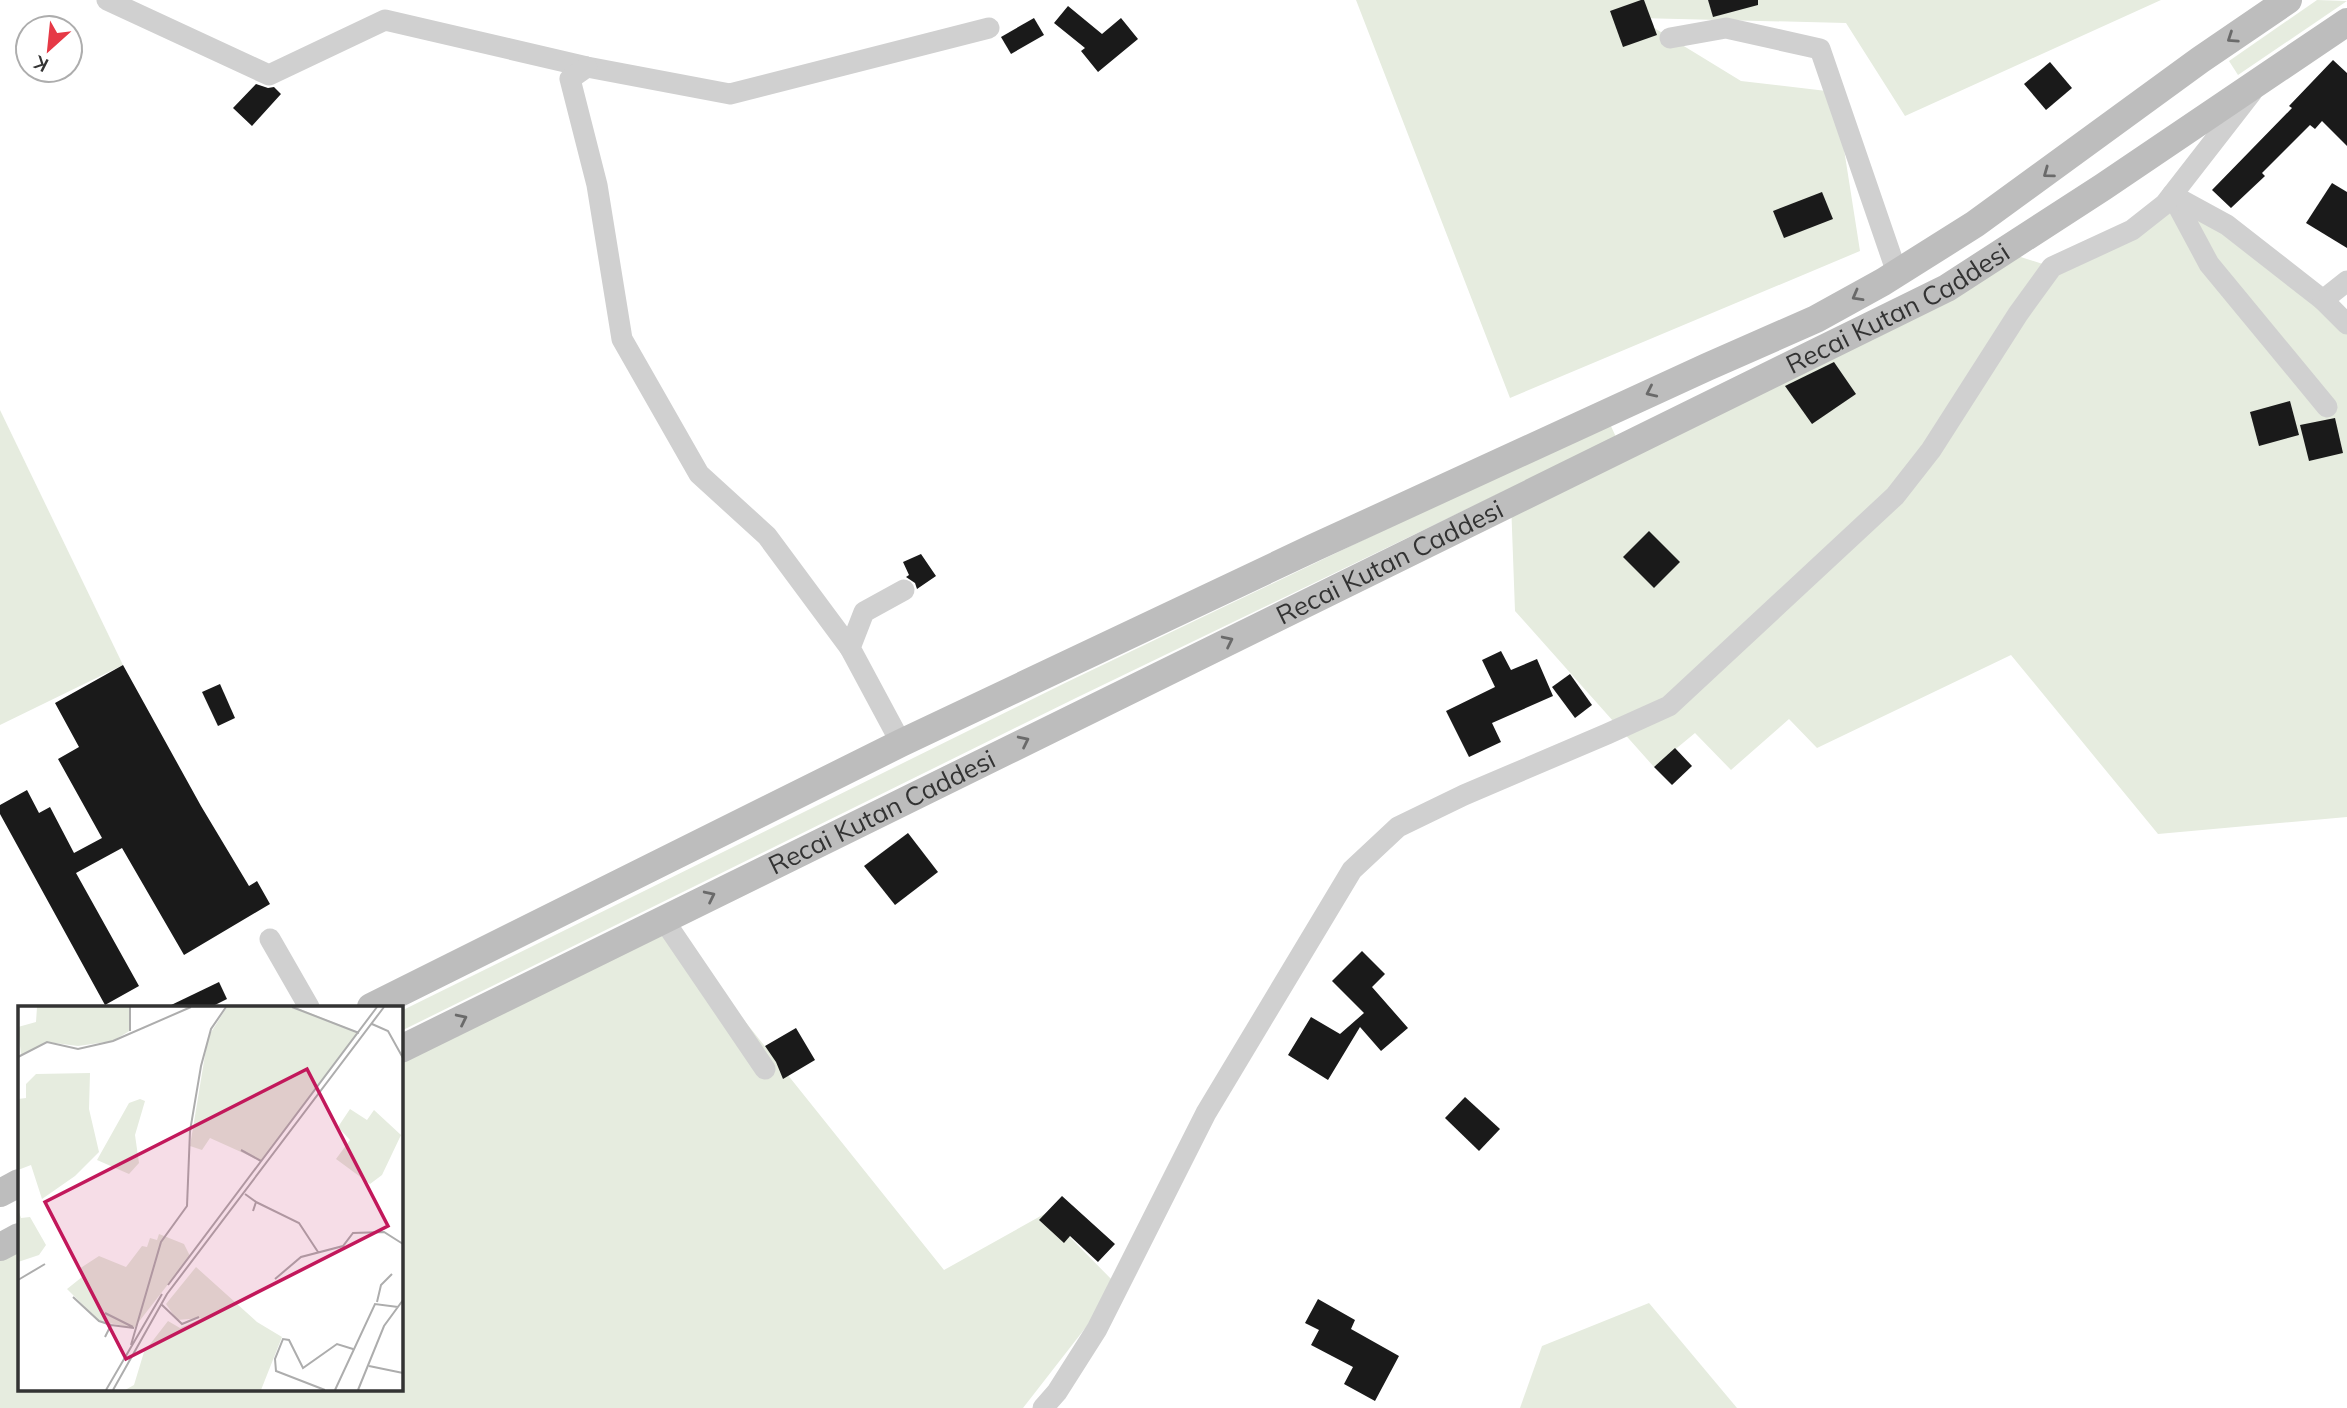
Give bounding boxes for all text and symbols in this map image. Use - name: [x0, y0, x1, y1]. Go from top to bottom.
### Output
- north arrow: [14, 14, 84, 84]
- one-way arrow: [2227, 30, 2240, 42]
- text: K: [29, 50, 52, 78]
- one-way arrow: [2043, 164, 2056, 177]
- street label: Recai Kutan Caddesi: [1780, 235, 2015, 381]
- one-way arrow: [1852, 288, 1865, 301]
- one-way arrow: [1646, 384, 1658, 398]
- street label: Recai Kutan Caddesi: [1271, 492, 1508, 632]
- one-way arrow: [1221, 636, 1233, 650]
- one-way arrow: [1017, 736, 1029, 750]
- street label: Recai Kutan Caddesi: [763, 742, 1001, 882]
- one-way arrow: [703, 891, 715, 905]
- inset map: [18, 1006, 402, 1390]
- one-way arrow: [455, 1013, 467, 1027]

